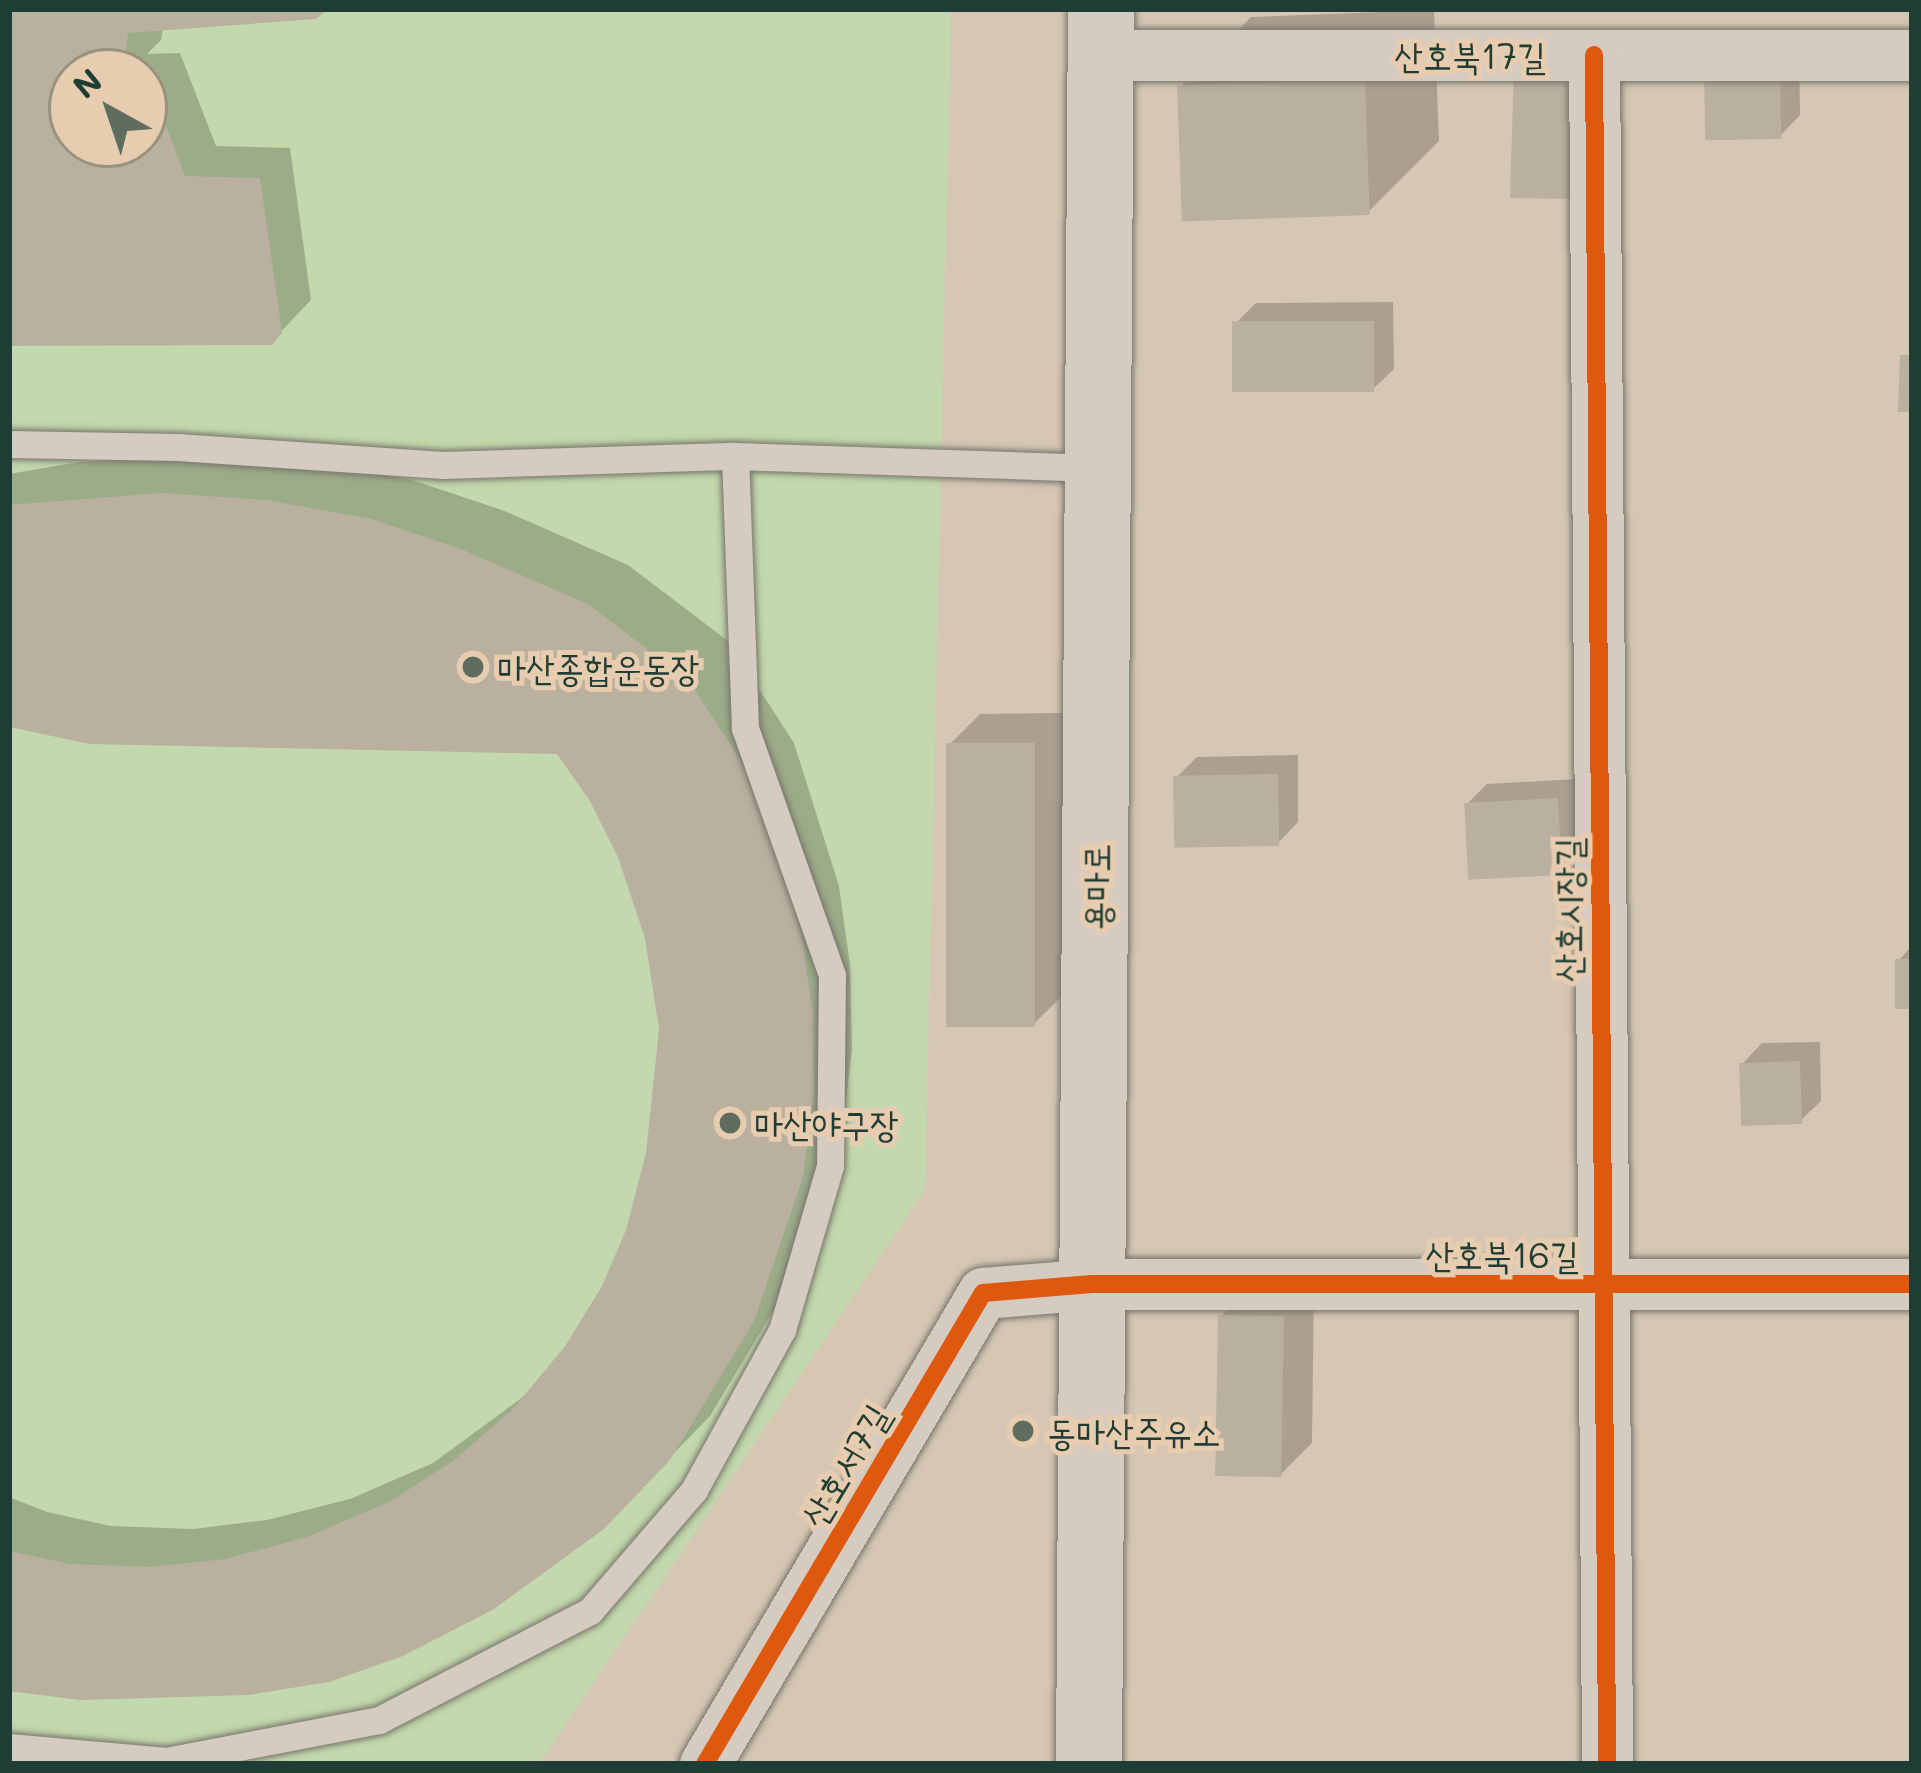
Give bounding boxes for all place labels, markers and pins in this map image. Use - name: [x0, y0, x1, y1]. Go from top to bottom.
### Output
- place label: 마산종합운동장: [497, 645, 700, 689]
- marker: 마산종합운동장: [460, 654, 486, 680]
- place label: 마산야구장: [754, 1101, 899, 1145]
- marker: 마산야구장: [717, 1110, 743, 1136]
- place label: 동마산주유소: [1047, 1409, 1221, 1453]
- marker: 동마산주유소: [1010, 1418, 1036, 1444]

